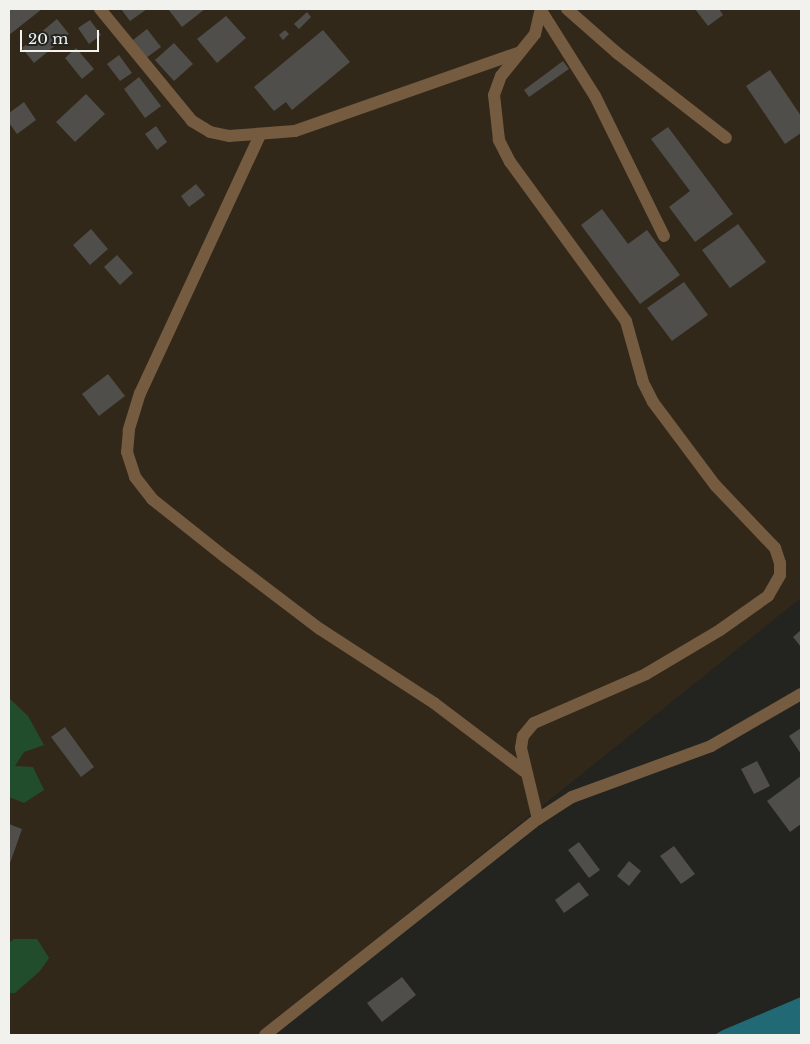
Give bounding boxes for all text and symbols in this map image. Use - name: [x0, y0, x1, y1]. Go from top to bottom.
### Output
- scale bar: [22, 20, 101, 52]
- text: 20 m: [28, 29, 68, 48]

